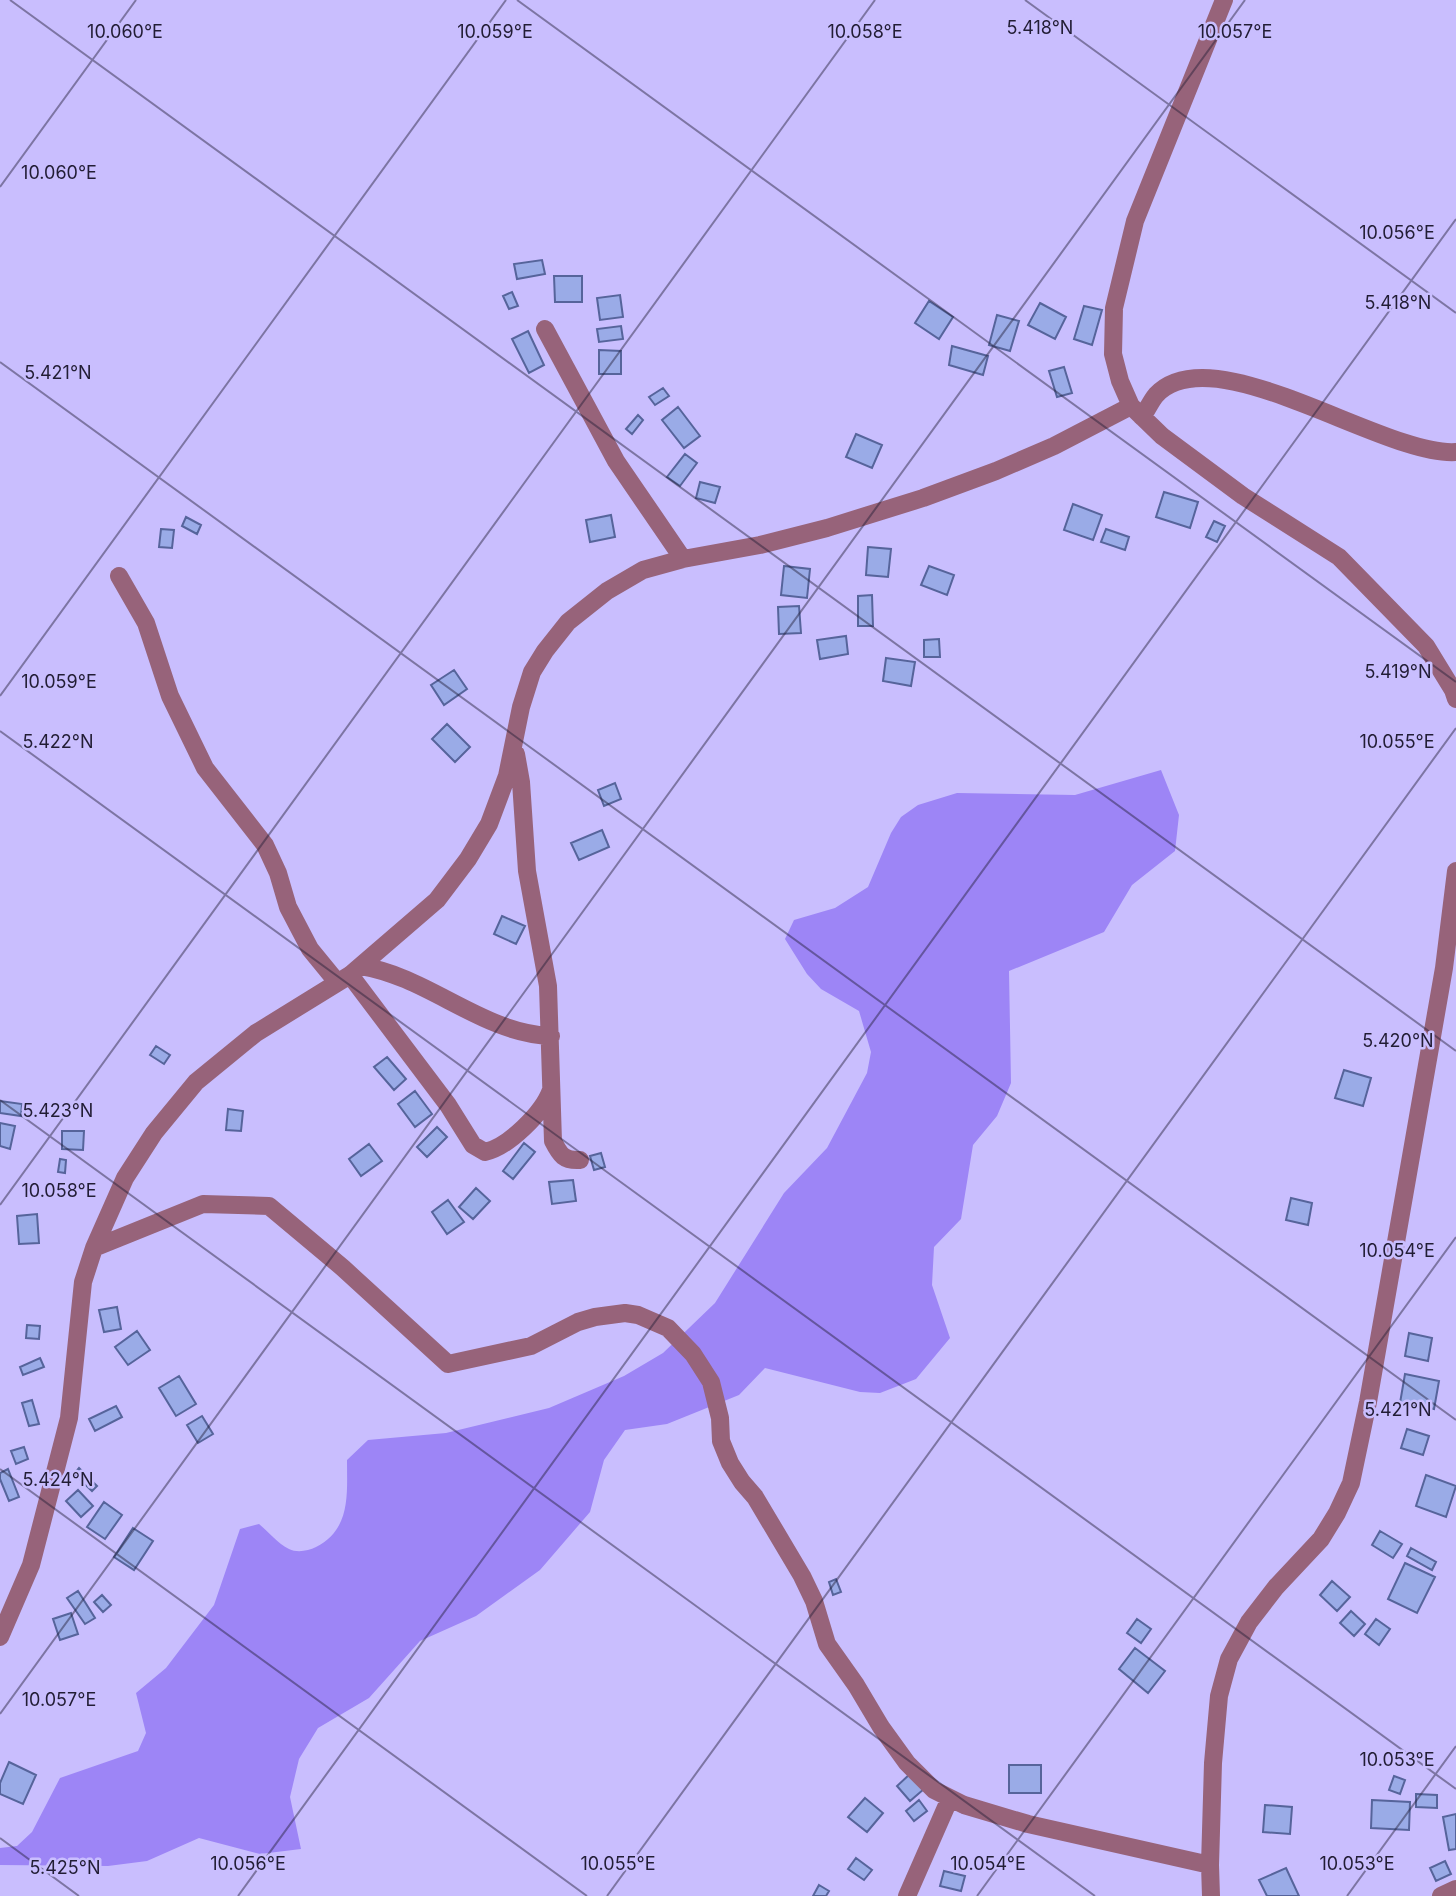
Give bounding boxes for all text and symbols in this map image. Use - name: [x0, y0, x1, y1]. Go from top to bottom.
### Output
- text: 5.418°N: [1007, 17, 1073, 38]
- text: 10.060°E: [87, 21, 163, 42]
- text: 10.059°E: [457, 21, 533, 42]
- text: 10.058°E: [827, 21, 903, 42]
- text: 10.057°E: [1198, 21, 1272, 42]
- text: 10.060°E: [21, 162, 97, 183]
- text: 10.056°E: [1359, 222, 1435, 243]
- text: 5.418°N: [1365, 292, 1431, 313]
- text: 5.421°N: [24, 362, 92, 383]
- text: 5.419°N: [1364, 661, 1432, 682]
- text: 10.059°E: [21, 671, 97, 692]
- text: 5.422°N: [23, 731, 94, 752]
- text: 10.055°E: [1359, 731, 1435, 752]
- text: 5.420°N: [1362, 1030, 1434, 1051]
- text: 5.423°N: [23, 1100, 93, 1121]
- text: 10.058°E: [21, 1180, 97, 1201]
- text: 10.054°E: [1359, 1240, 1435, 1261]
- text: 5.421°N: [1364, 1399, 1432, 1420]
- text: 5.424°N: [22, 1469, 94, 1490]
- text: 10.057°E: [22, 1689, 96, 1710]
- text: 10.053°E: [1359, 1749, 1435, 1770]
- text: 10.056°E: [210, 1853, 286, 1874]
- text: 10.055°E: [580, 1853, 656, 1874]
- text: 10.054°E: [950, 1853, 1026, 1874]
- text: 10.053°E: [1319, 1853, 1395, 1874]
- text: 5.425°N: [30, 1857, 100, 1878]

